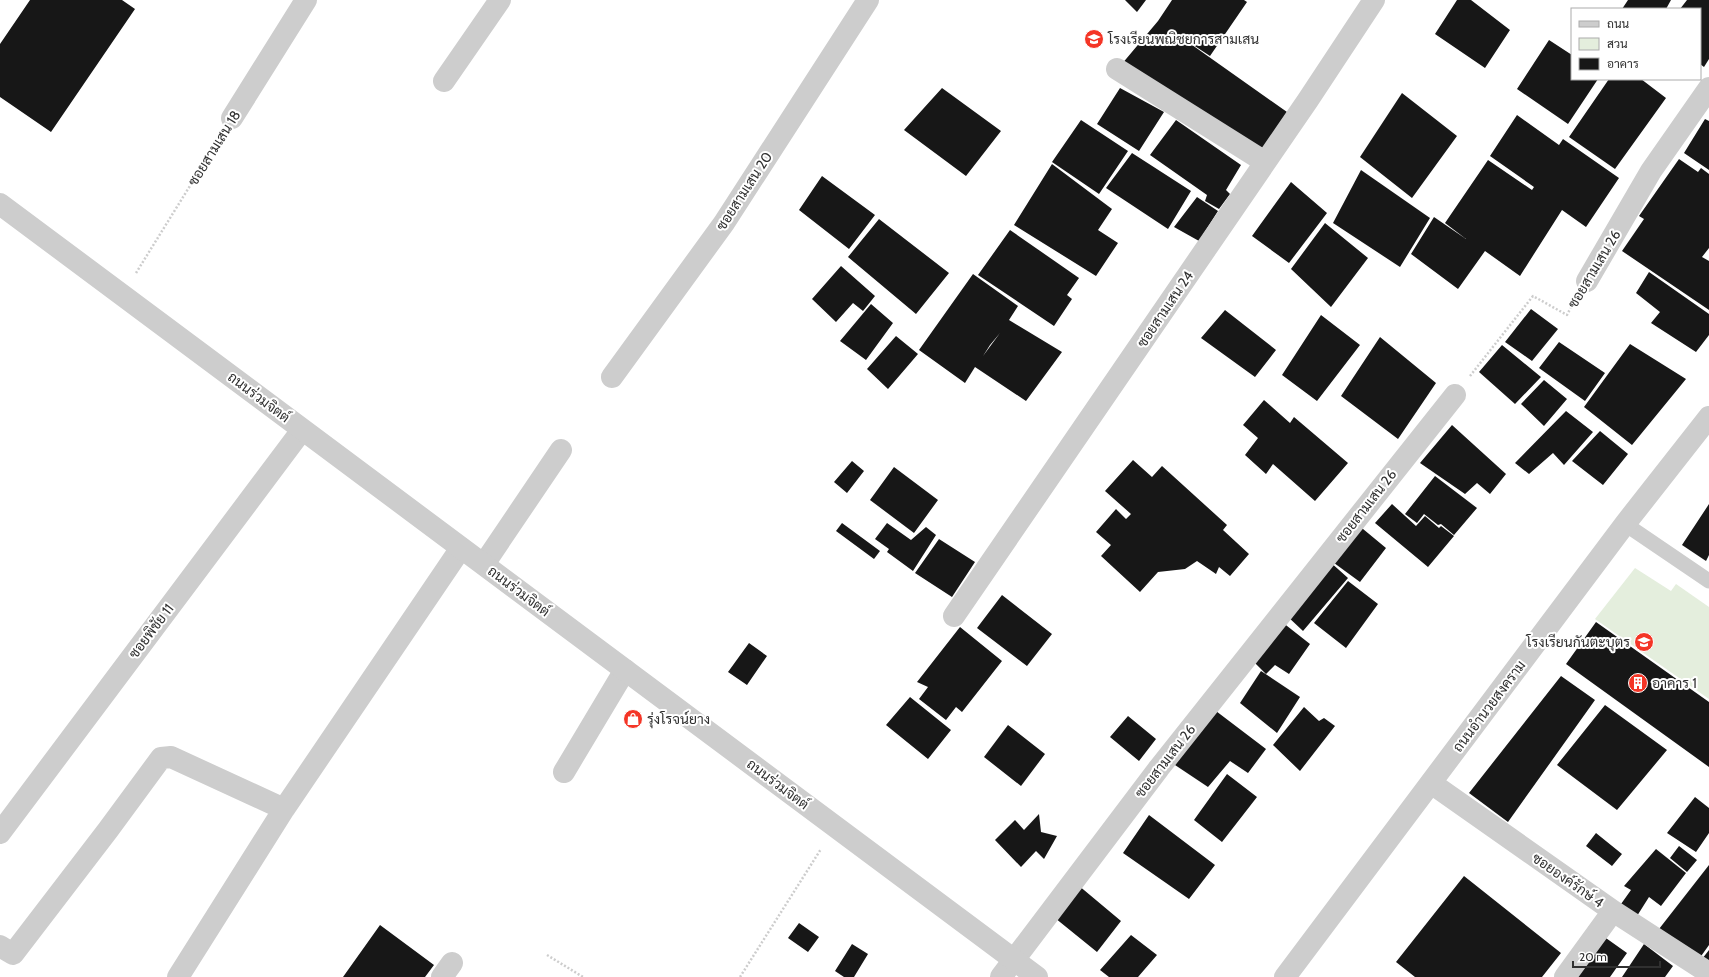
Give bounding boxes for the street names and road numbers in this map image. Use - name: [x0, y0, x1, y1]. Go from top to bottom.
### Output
- street label: ซอยสามเสน 18: [184, 107, 244, 189]
- street label: ซอยสามเสน 20: [712, 148, 776, 234]
- street label: ซอยสามเสน 26: [1564, 227, 1624, 311]
- street label: ซอยสามเสน 24: [1133, 267, 1197, 351]
- street label: ถนนร่วมจิตต์: [224, 368, 294, 426]
- street label: ซอยสามเสน 26: [1332, 466, 1400, 546]
- street label: ถนนร่วมจิตต์: [484, 562, 554, 620]
- street label: ซอยพิชัย 11: [125, 600, 177, 662]
- street label: ถนนอำนวยสงคราม: [1449, 657, 1529, 755]
- street label: ซอยสามเสน 26: [1131, 721, 1199, 801]
- street label: ถนนร่วมจิตต์: [743, 755, 813, 813]
- street label: ซอยองค์รักษ์ 4: [1529, 849, 1607, 911]

